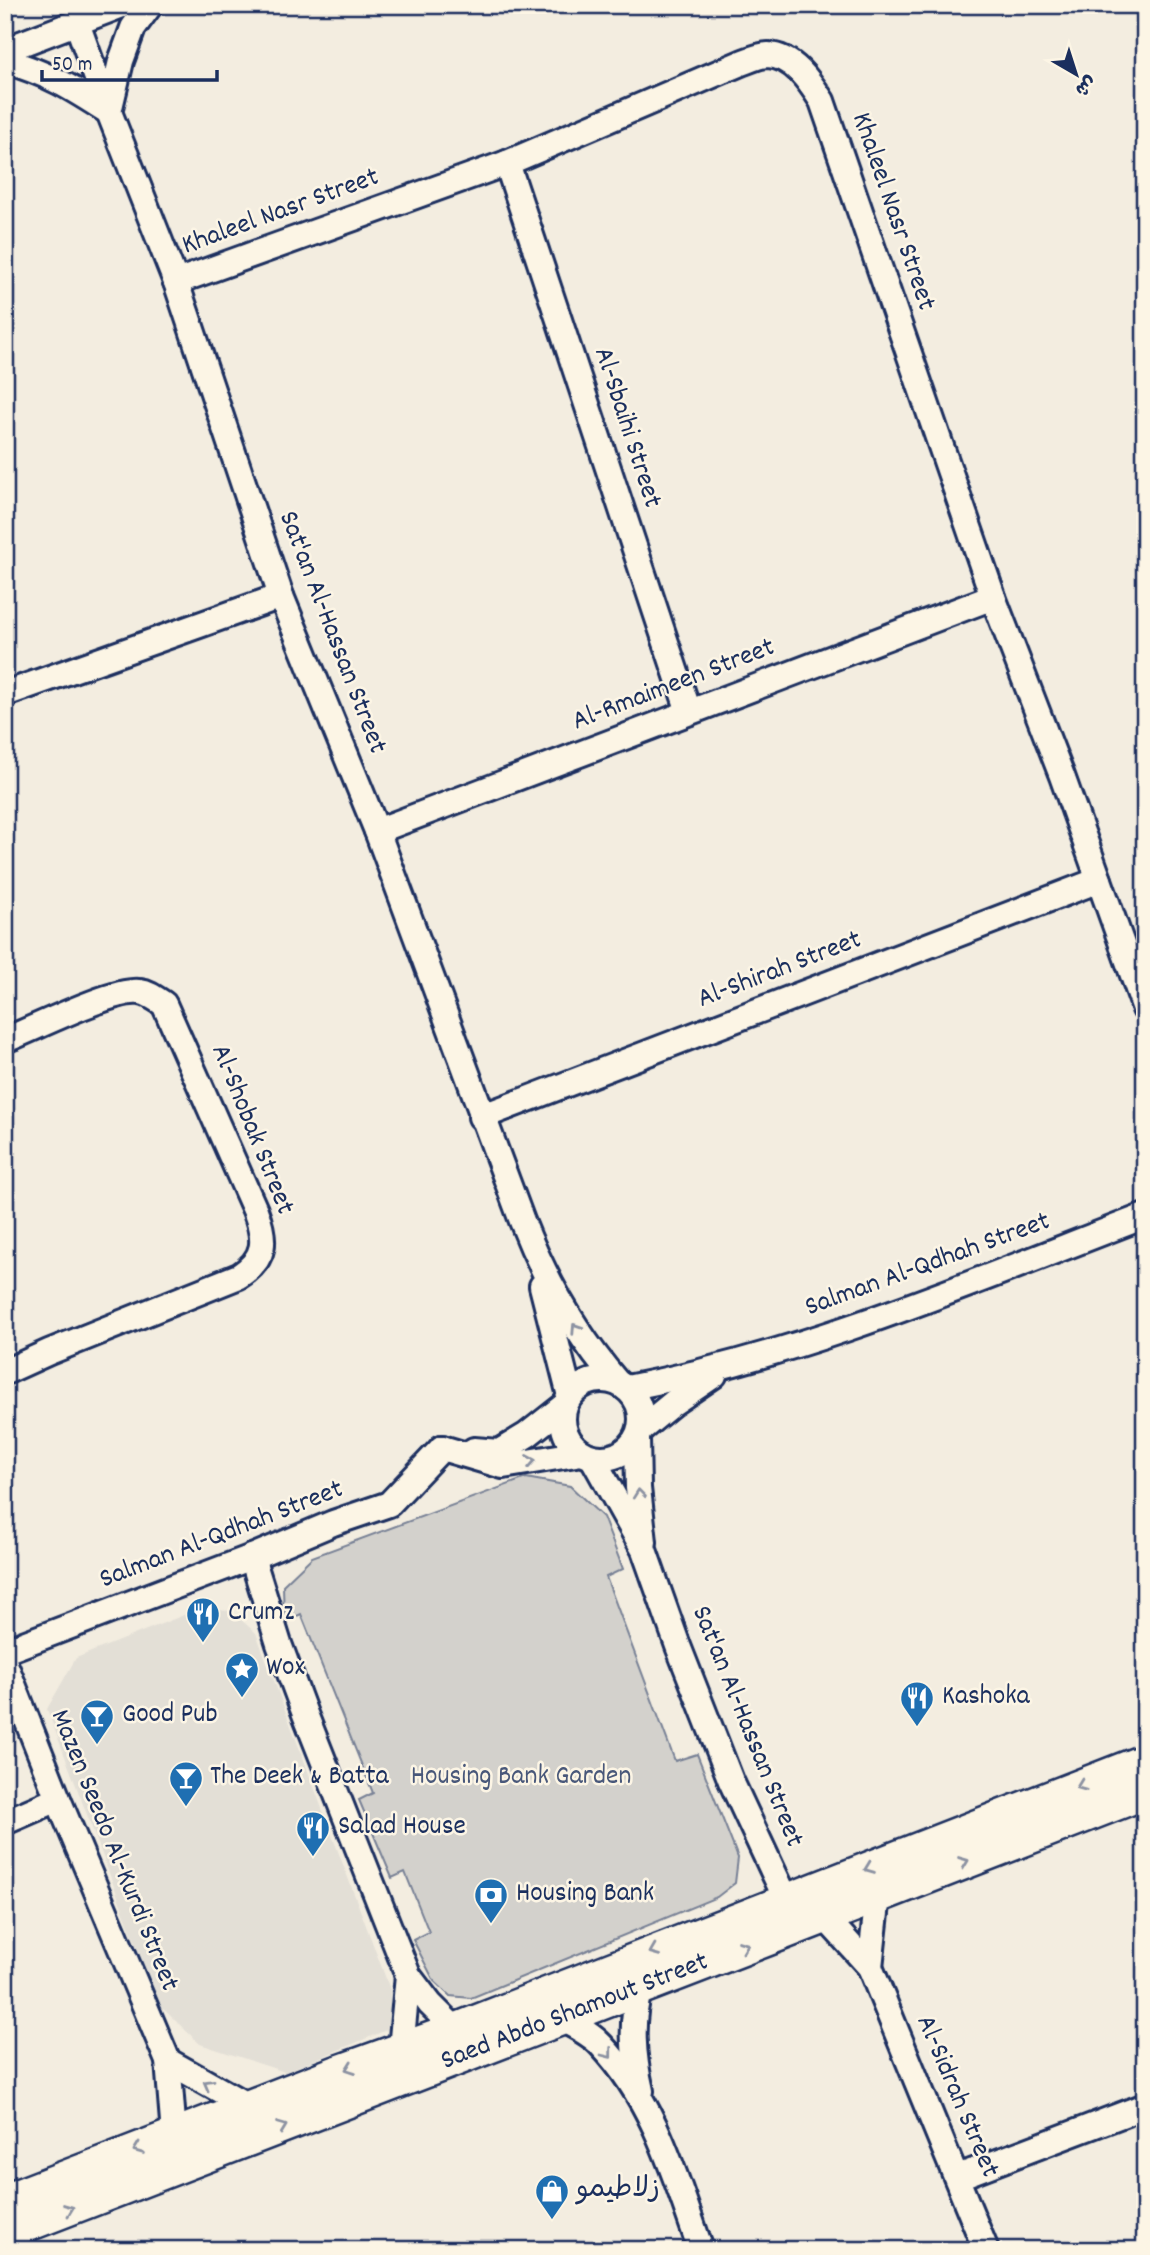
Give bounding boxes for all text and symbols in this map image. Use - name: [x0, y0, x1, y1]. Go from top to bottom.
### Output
- scale bar: [42, 38, 217, 82]
- north arrow: [1042, 38, 1112, 108]
- text: 50 m: [52, 51, 92, 81]
- text: ش: [1068, 67, 1101, 102]
- street label: Khaleel Nasr Street: [839, 108, 945, 316]
- street label: Khaleel Nasr Street: [177, 159, 385, 267]
- street label: Al-Sbaihi Street: [581, 343, 671, 513]
- street label: Sat'an Al-Hassan Street: [266, 506, 396, 760]
- street label: Al-Rmaimeen Street: [567, 629, 781, 743]
- street label: Al-Shirah Street: [692, 921, 868, 1021]
- street label: Al-Shobak Street: [199, 1039, 303, 1221]
- street label: Salman Al-Qdhah Street: [800, 1203, 1056, 1329]
- one-way arrow: [571, 1323, 584, 1336]
- one-way arrow: [525, 1454, 537, 1469]
- street label: Salman Al-Qdhah Street: [94, 1471, 350, 1601]
- one-way arrow: [632, 1488, 647, 1499]
- place label: Crumz: [228, 1594, 295, 1634]
- restaurant icon: Crumz: [184, 1595, 222, 1644]
- street label: Sat'an Al-Hassan Street: [679, 1600, 813, 1854]
- place label: Wox: [266, 1649, 305, 1689]
- place icon: Wox: [223, 1650, 261, 1699]
- place label: Kashoka: [942, 1678, 1031, 1718]
- restaurant icon: Kashoka: [898, 1679, 936, 1728]
- place label: Good Pub: [122, 1696, 218, 1736]
- bar icon: Good Pub: [78, 1697, 116, 1746]
- street label: Mazen Seedo Al-Kurdi Street: [38, 1704, 188, 1998]
- place label: The Deek & Batta: [210, 1758, 390, 1798]
- park label: Housing Bank Garden: [411, 1758, 631, 1798]
- bar icon: The Deek & Batta: [167, 1759, 205, 1808]
- one-way arrow: [1075, 1778, 1088, 1792]
- place label: Salad House: [338, 1808, 466, 1848]
- restaurant icon: Salad House: [294, 1809, 332, 1858]
- one-way arrow: [958, 1856, 970, 1870]
- one-way arrow: [863, 1860, 875, 1874]
- place label: Housing Bank: [516, 1875, 654, 1915]
- bank icon: Housing Bank: [472, 1876, 510, 1925]
- one-way arrow: [738, 1941, 750, 1955]
- one-way arrow: [649, 1943, 661, 1957]
- street label: Saed Abdo Shamout Street: [435, 1944, 715, 2082]
- street label: Al-Sidrah Street: [904, 2010, 1008, 2184]
- one-way arrow: [599, 2046, 612, 2058]
- one-way arrow: [345, 2059, 357, 2073]
- one-way arrow: [202, 2079, 215, 2093]
- one-way arrow: [275, 2122, 287, 2136]
- one-way arrow: [133, 2141, 145, 2155]
- place label: زلاطيمو: [575, 2171, 660, 2211]
- shop icon: زلاطيمو: [533, 2172, 571, 2221]
- one-way arrow: [63, 2203, 75, 2217]

